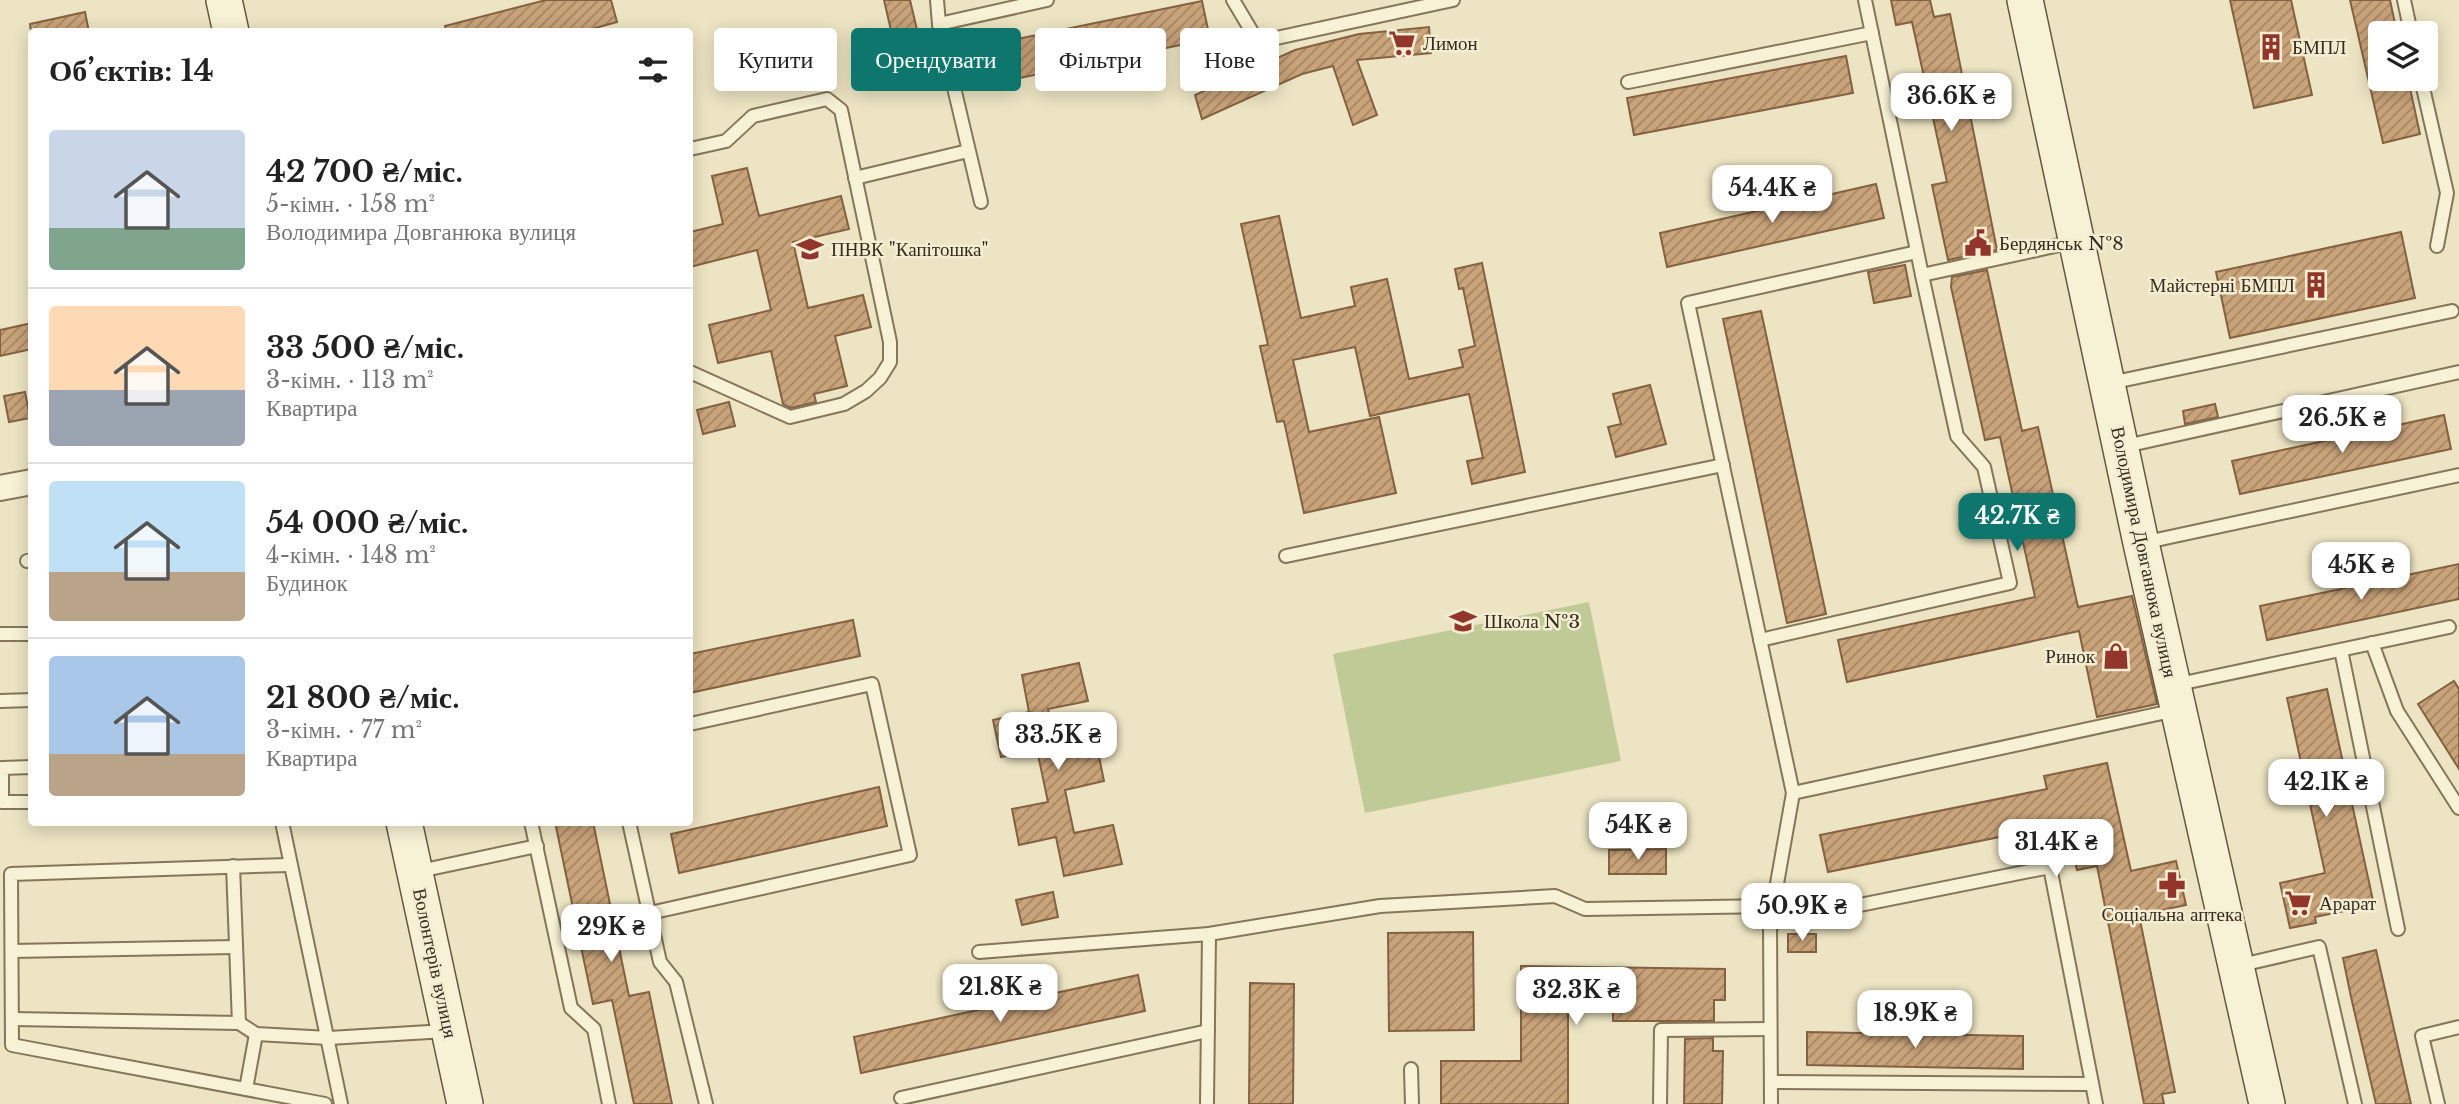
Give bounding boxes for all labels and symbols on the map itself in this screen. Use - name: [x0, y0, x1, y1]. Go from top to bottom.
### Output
- supermarket icon: Лимон: [1387, 28, 1417, 58]
- place label: Лимон: [1423, 32, 1478, 55]
- building icon: БМПЛ: [2256, 32, 2286, 62]
- place label: БМПЛ: [2292, 36, 2347, 59]
- pin: 36.6K ₴: [1886, 74, 2016, 133]
- pin: 54.4K ₴: [1707, 166, 1837, 225]
- public building icon: Бердянськ №8: [1963, 228, 1993, 258]
- place label: Бердянськ №8: [1999, 232, 2124, 255]
- school or university icon: ПНВК "Капітошка": [795, 234, 825, 264]
- place label: ПНВК "Капітошка": [831, 238, 988, 261]
- building icon: Майстерні БМПЛ: [2301, 270, 2331, 300]
- place label: Майстерні БМПЛ: [2150, 274, 2295, 297]
- pin: 26.5K ₴: [2277, 396, 2407, 455]
- street label: Володимира Довганюка вулиця: [2106, 424, 2182, 680]
- pin: 42.7K ₴: [1952, 494, 2082, 553]
- pin: 45K ₴: [2312, 542, 2410, 602]
- school or university icon: Школа №3: [1448, 606, 1478, 636]
- place label: Школа №3: [1484, 610, 1580, 633]
- shop icon: Ринок: [2101, 641, 2131, 671]
- place label: Ринок: [2045, 645, 2096, 668]
- pin: 33.5K ₴: [993, 712, 1123, 772]
- pin: 42.1K ₴: [2261, 760, 2391, 819]
- pin: 54K ₴: [1589, 802, 1687, 862]
- pin: 31.4K ₴: [1991, 820, 2121, 879]
- pharmacy icon: Соціальна аптека: [2157, 870, 2187, 900]
- pin: 50.9K ₴: [1737, 884, 1867, 943]
- street label: Волонтерів вулиця: [408, 886, 462, 1040]
- supermarket icon: Арарат: [2283, 888, 2313, 918]
- place label: Арарат: [2319, 892, 2377, 915]
- place label: Соціальна аптека: [2102, 903, 2243, 926]
- pin: 29K ₴: [562, 904, 660, 964]
- pin: 21.8K ₴: [935, 964, 1065, 1024]
- pin: 32.3K ₴: [1511, 968, 1641, 1027]
- pin: 18.9K ₴: [1850, 990, 1980, 1050]

